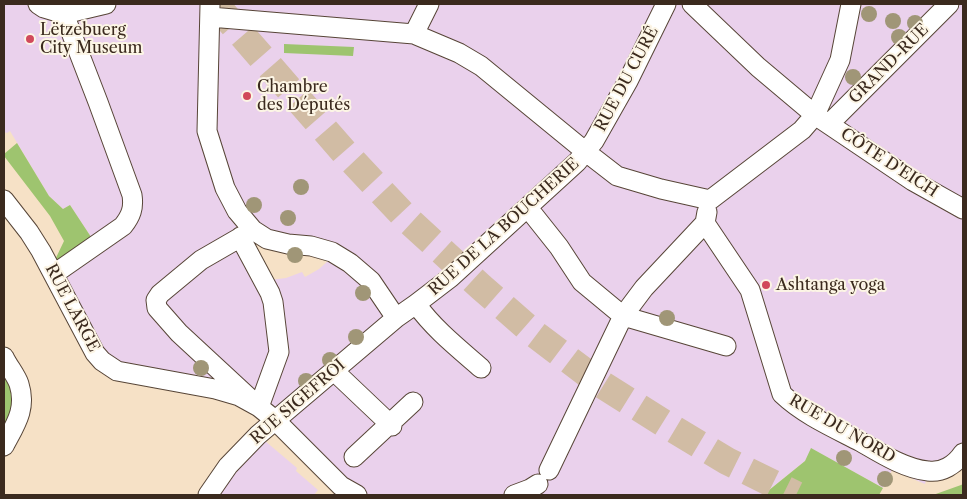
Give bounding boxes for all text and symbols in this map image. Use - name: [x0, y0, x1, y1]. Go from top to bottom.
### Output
- place label: Lëtzebuerg City Museum: [40, 20, 142, 58]
- street label: GRAND-RUE: [845, 20, 933, 108]
- street label: RUE DU CURÉ: [591, 23, 663, 135]
- marker: Lëtzebuerg City Museum: [24, 33, 36, 45]
- place label: Chambre des Députés: [257, 77, 350, 115]
- marker: Chambre des Députés: [241, 90, 253, 102]
- street label: CÔTE D'EICH: [837, 124, 941, 202]
- street label: RUE DE LA BOUCHERIE: [425, 154, 583, 300]
- street label: RUE LARGE: [41, 261, 103, 355]
- place label: Ashtanga yoga: [776, 275, 885, 295]
- marker: Ashtanga yoga: [760, 279, 772, 291]
- street label: RUE SIGEFROI: [247, 356, 349, 448]
- street label: RUE DU NORD: [785, 391, 899, 467]

